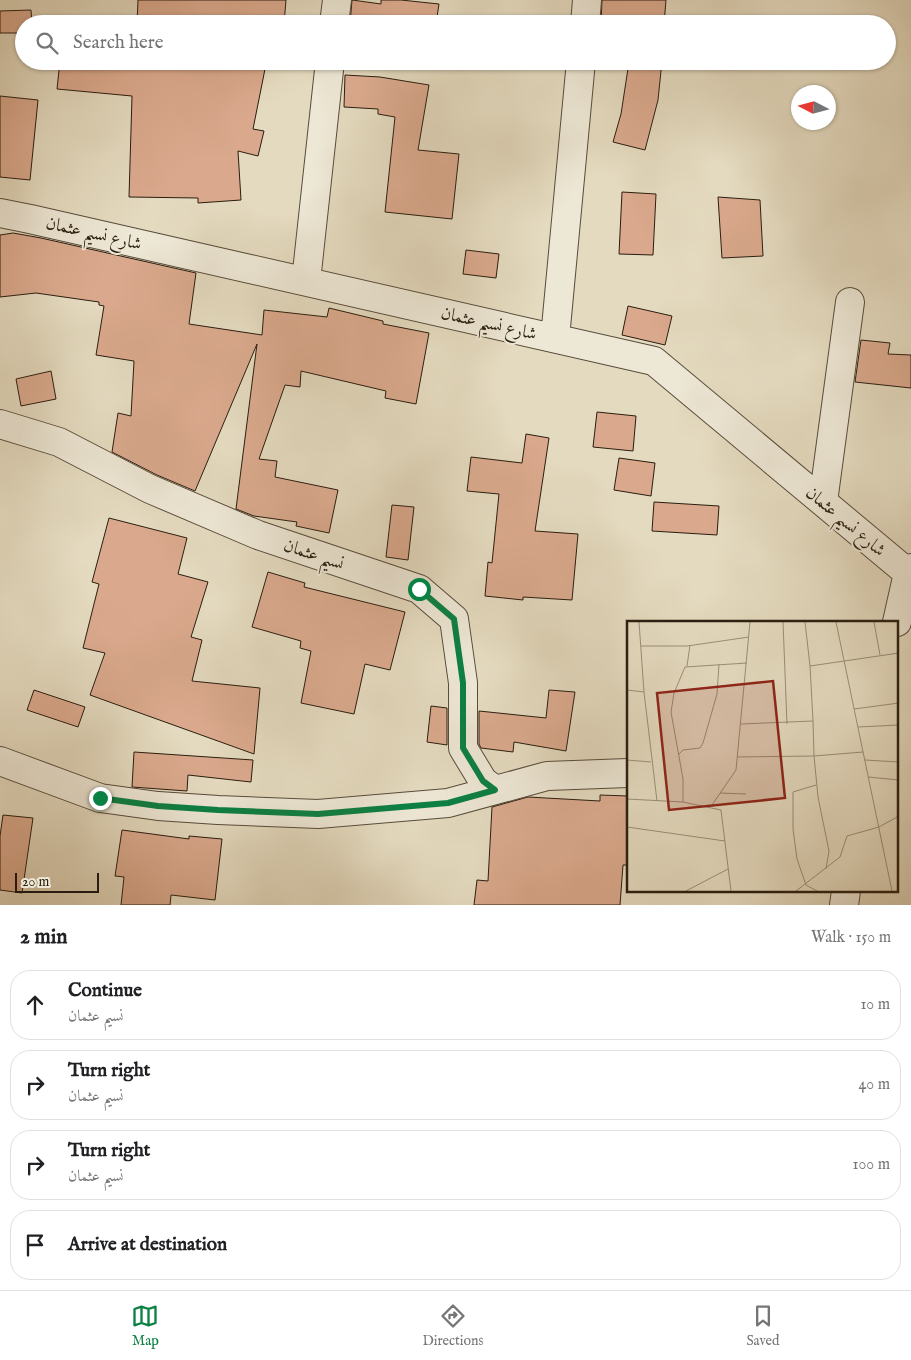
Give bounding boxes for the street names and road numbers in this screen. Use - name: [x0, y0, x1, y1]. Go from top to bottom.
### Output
- street label: شارع نسيم عثمان: [42, 212, 144, 262]
- street label: شارع نسيم عثمان: [437, 302, 539, 352]
- street label: شارع نسيم عثمان: [797, 482, 890, 566]
- street label: نسيم عثمان: [279, 534, 347, 581]

